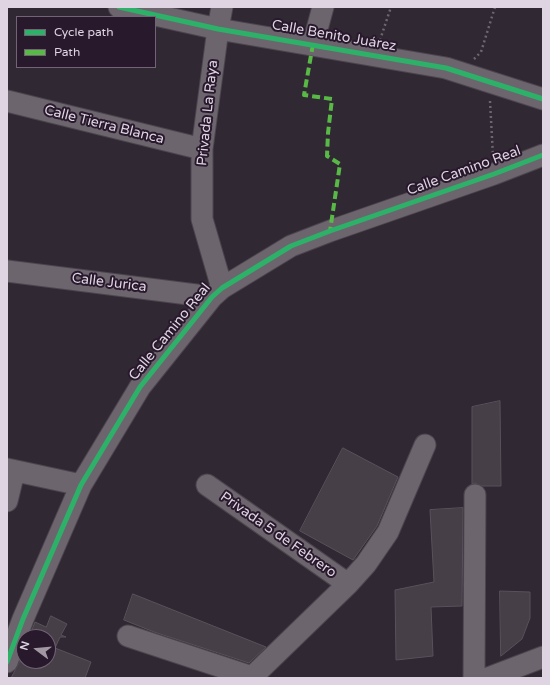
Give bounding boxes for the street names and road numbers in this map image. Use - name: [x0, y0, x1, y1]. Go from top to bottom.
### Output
- street label: Calle Benito Juárez: [270, 17, 398, 55]
- street label: Privada La Raya: [194, 59, 222, 167]
- street label: Calle Tierra Blanca: [42, 102, 166, 148]
- street label: Calle Camino Real: [405, 143, 523, 199]
- street label: Calle Jurica: [71, 270, 147, 296]
- street label: Calle Camino Real: [126, 280, 214, 384]
- street label: Privada 5 de Febrero: [217, 489, 339, 581]

